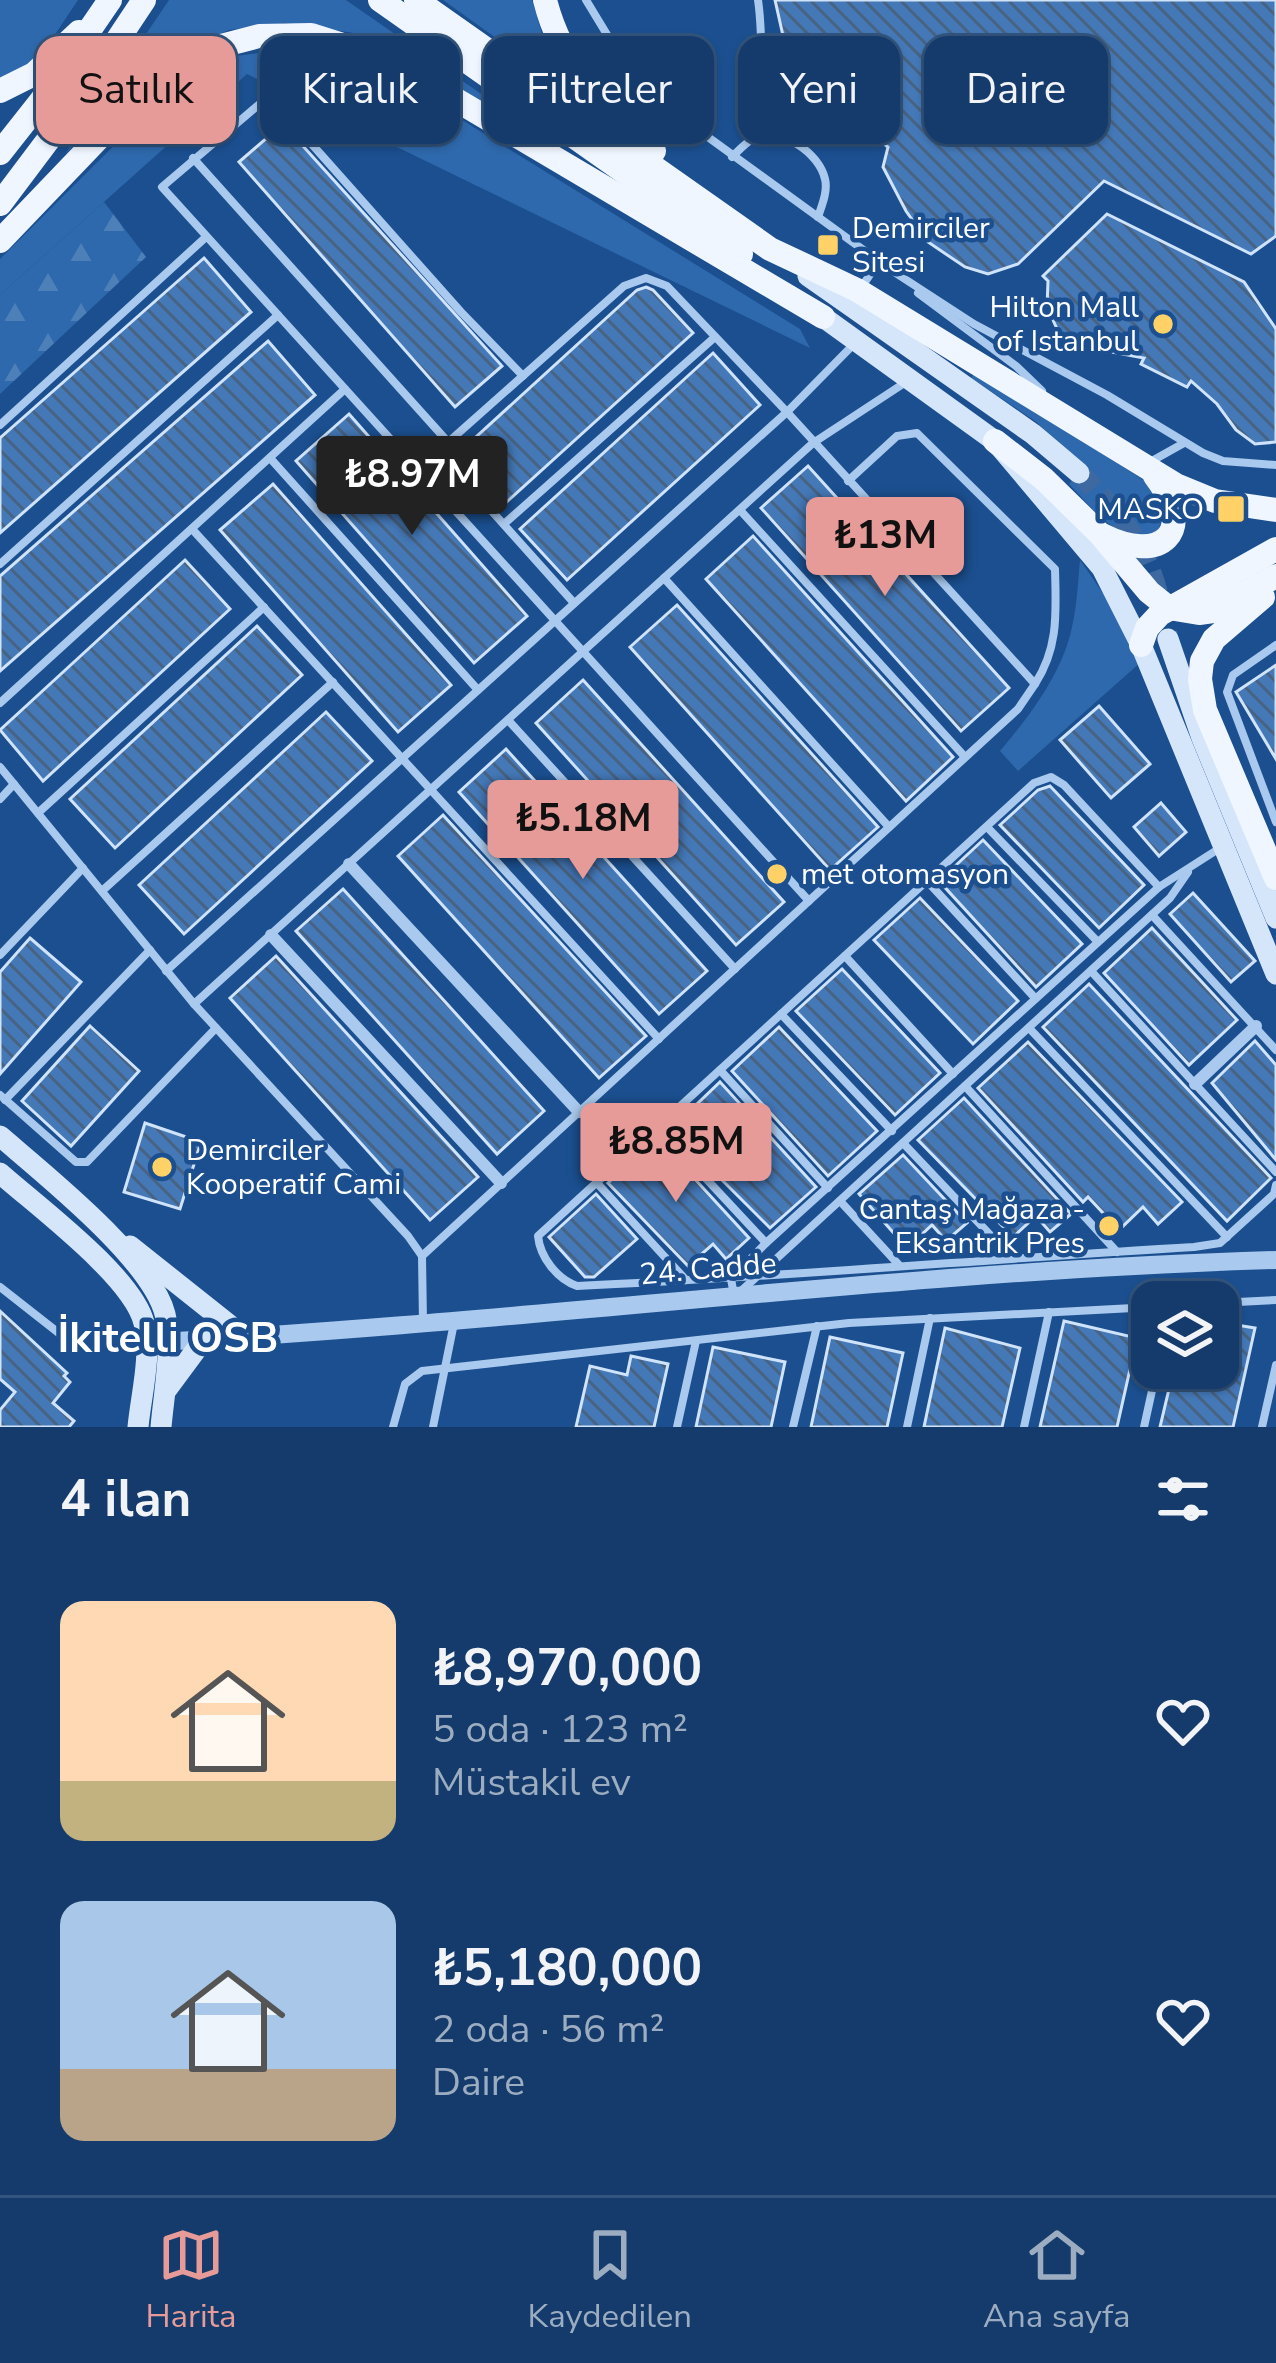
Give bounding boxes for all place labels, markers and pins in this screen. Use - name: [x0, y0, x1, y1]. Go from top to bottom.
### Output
- place label: Demirciler Sitesi: [852, 208, 990, 283]
- marker: Demirciler Sitesi: [815, 232, 841, 258]
- place label: Hilton Mall of Istanbul: [990, 287, 1139, 362]
- marker: Hilton Mall of Istanbul: [1150, 311, 1176, 337]
- pin: ₺8.97M: [314, 436, 510, 538]
- place label: MASKO: [1097, 489, 1204, 530]
- marker: MASKO: [1215, 493, 1247, 525]
- pin: ₺13M: [814, 497, 956, 599]
- pin: ₺5.18M: [485, 780, 681, 882]
- place label: met otomasyon: [801, 854, 1009, 895]
- marker: met otomasyon: [764, 861, 790, 887]
- pin: ₺8.85M: [578, 1103, 774, 1205]
- place label: Demirciler Kooperatif Cami: [186, 1130, 401, 1205]
- marker: Demirciler Kooperatif Cami: [149, 1154, 175, 1180]
- place label: Cantaş Mağaza - Eksantrik Pres: [859, 1189, 1085, 1264]
- marker: Cantaş Mağaza - Eksantrik Pres: [1096, 1213, 1122, 1239]

